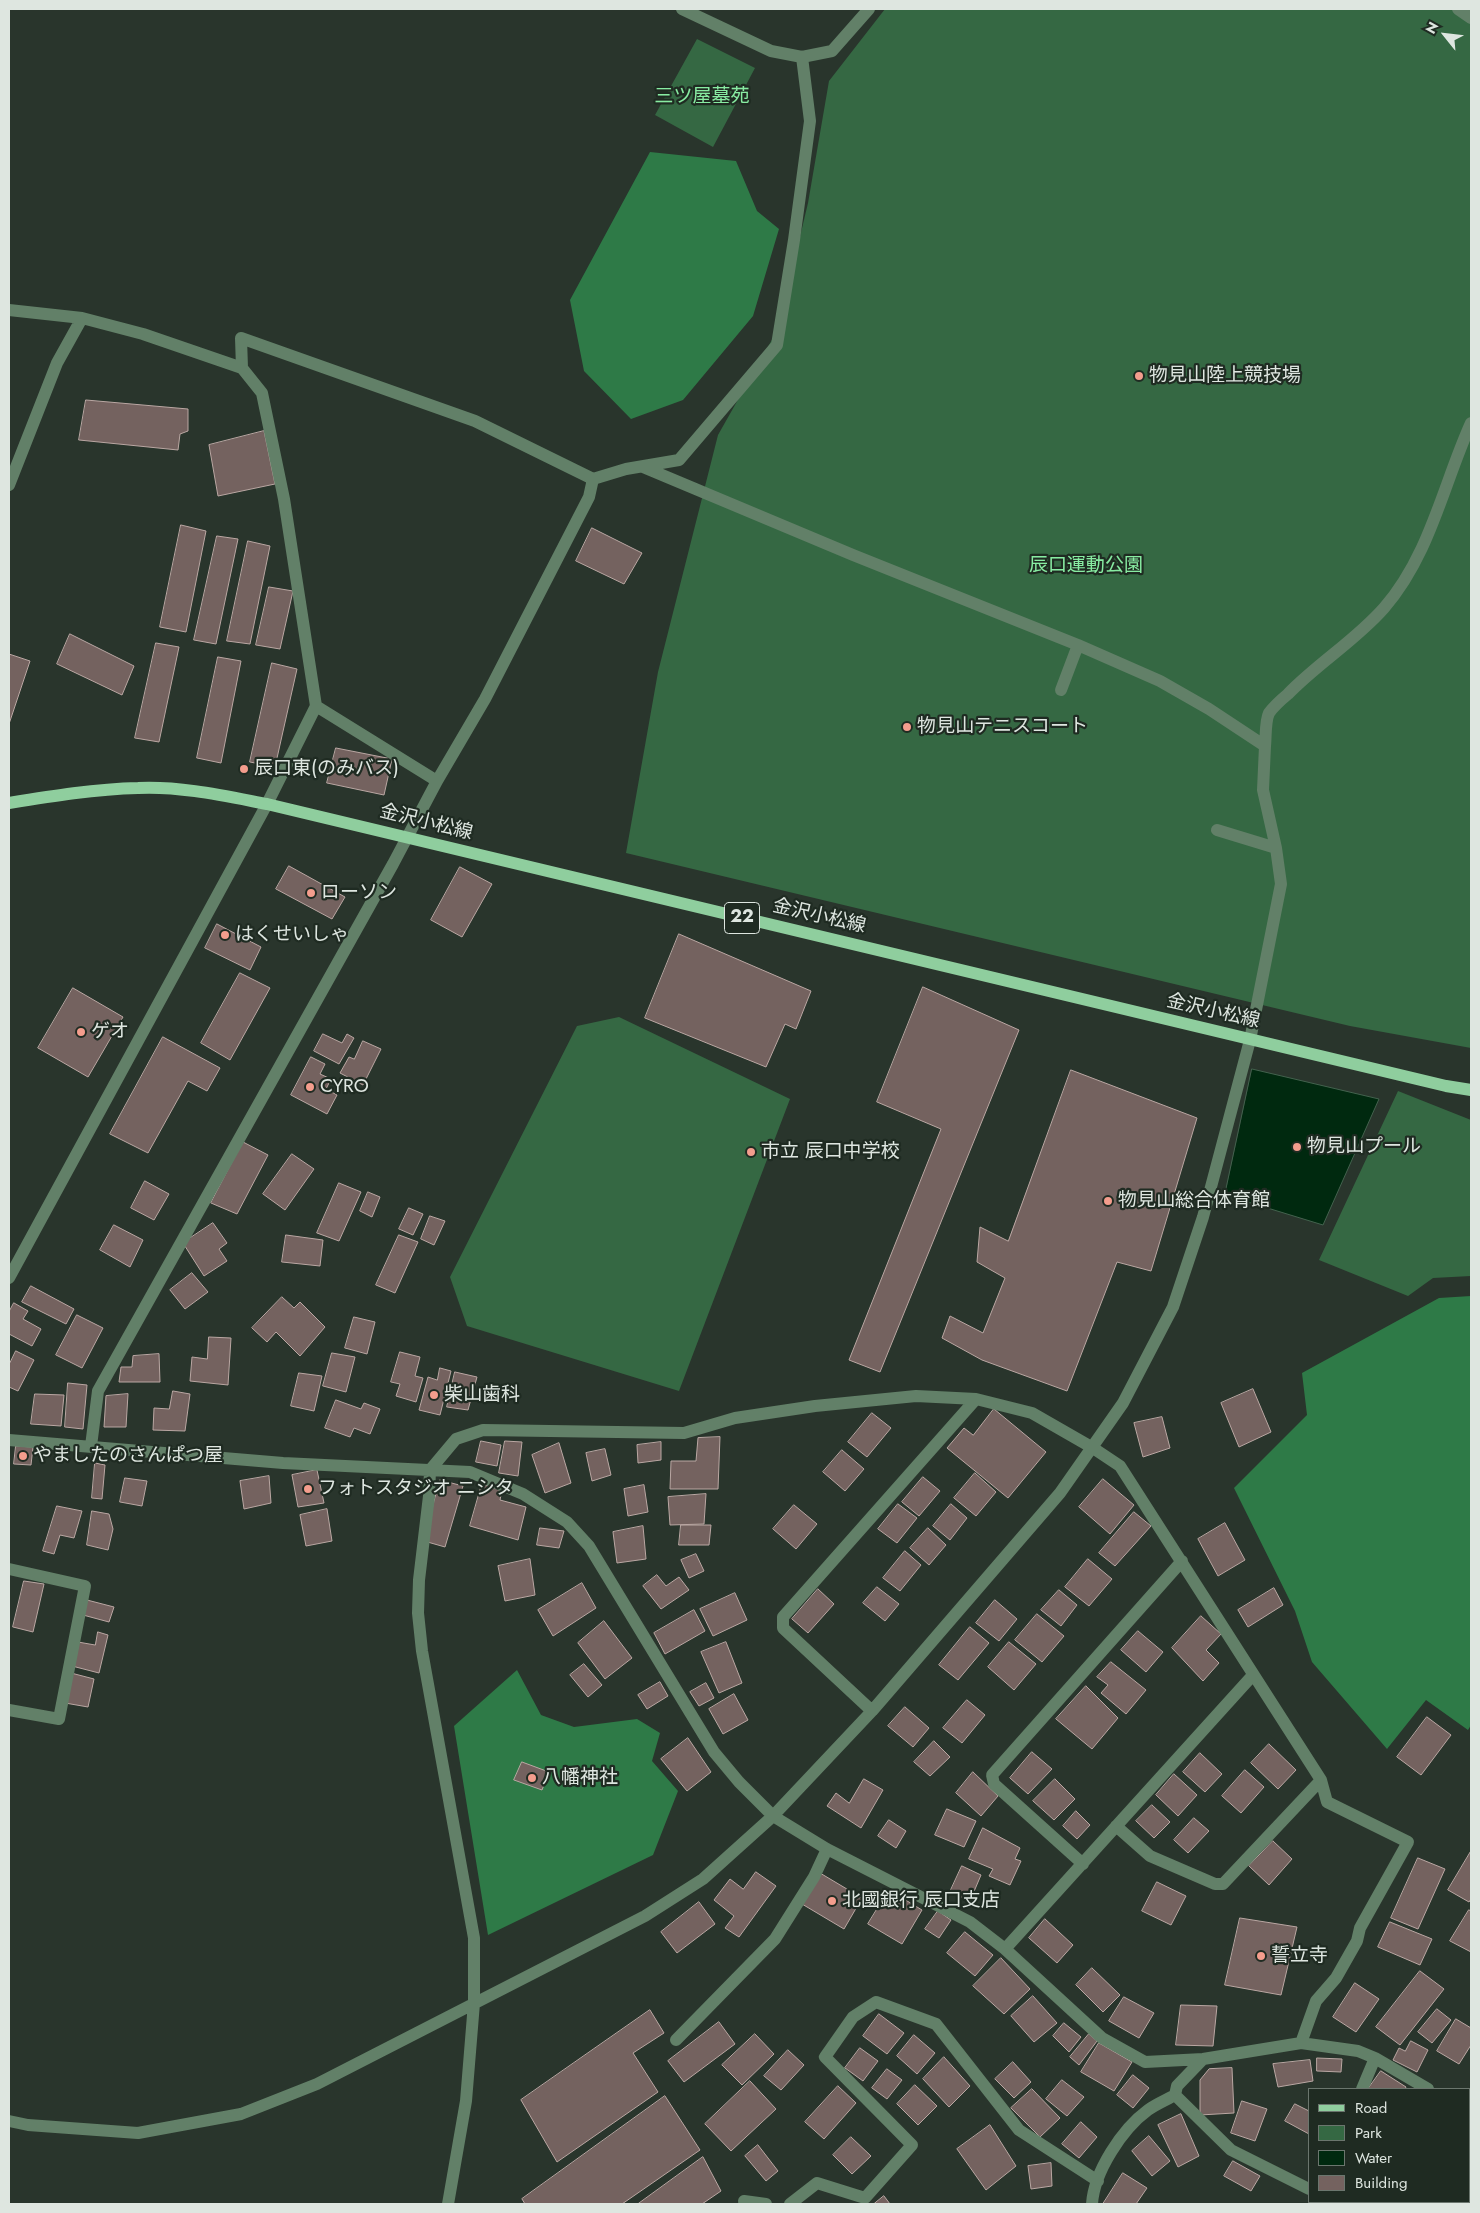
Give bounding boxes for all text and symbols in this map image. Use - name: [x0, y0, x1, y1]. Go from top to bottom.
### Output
- north arrow: [1420, 10, 1470, 60]
- text: N: [1420, 18, 1443, 37]
- park label: 三ツ屋墓苑: [655, 86, 749, 108]
- place label: 物見山陸上競技場: [1149, 365, 1301, 387]
- marker: 物見山陸上競技場: [1133, 370, 1145, 382]
- park label: 辰口運動公園: [1029, 555, 1143, 577]
- place label: 物見山テニスコート: [917, 716, 1088, 738]
- marker: 物見山テニスコート: [901, 721, 913, 733]
- place label: 辰口東(のみバス): [254, 758, 399, 780]
- marker: 辰口東(のみバス): [238, 763, 250, 775]
- street label: 金沢小松線: [377, 800, 475, 846]
- place label: ローソン: [321, 882, 397, 904]
- marker: ローソン: [305, 887, 317, 899]
- street label: 金沢小松線: [770, 895, 868, 939]
- road number: 22: [724, 902, 760, 934]
- place label: はくせいしゃ: [235, 924, 349, 946]
- marker: はくせいしゃ: [219, 929, 231, 941]
- street label: 金沢小松線: [1164, 990, 1262, 1034]
- place label: ゲオ: [91, 1021, 129, 1043]
- marker: ゲオ: [75, 1026, 87, 1038]
- place label: CYRO: [320, 1076, 369, 1098]
- marker: CYRO: [304, 1081, 316, 1093]
- place label: 物見山プール: [1307, 1136, 1421, 1158]
- place label: 市立 辰口中学校: [761, 1141, 900, 1163]
- marker: 物見山プール: [1291, 1141, 1303, 1153]
- marker: 市立 辰口中学校: [745, 1146, 757, 1158]
- place label: 物見山総合体育館: [1118, 1190, 1270, 1212]
- marker: 物見山総合体育館: [1102, 1195, 1114, 1207]
- place label: 柴山歯科: [444, 1384, 520, 1406]
- marker: 柴山歯科: [428, 1389, 440, 1401]
- place label: やましたのさんぱつ屋: [33, 1445, 223, 1467]
- marker: やましたのさんぱつ屋: [17, 1450, 29, 1462]
- place label: フォトスタジオ ニシタ: [318, 1478, 514, 1500]
- marker: フォトスタジオ ニシタ: [302, 1483, 314, 1495]
- place label: 八幡神社: [542, 1767, 618, 1789]
- marker: 八幡神社: [526, 1772, 538, 1784]
- place label: 北國銀行 辰口支店: [842, 1890, 1000, 1912]
- marker: 北國銀行 辰口支店: [826, 1895, 838, 1907]
- place label: 誓立寺: [1271, 1945, 1328, 1967]
- marker: 誓立寺: [1255, 1950, 1267, 1962]
- legend: [1308, 2088, 1470, 2203]
- text: Road: [1355, 2097, 1387, 2119]
- text: Park: [1355, 2122, 1382, 2144]
- text: Water: [1355, 2147, 1392, 2169]
- text: Building: [1355, 2172, 1407, 2194]

